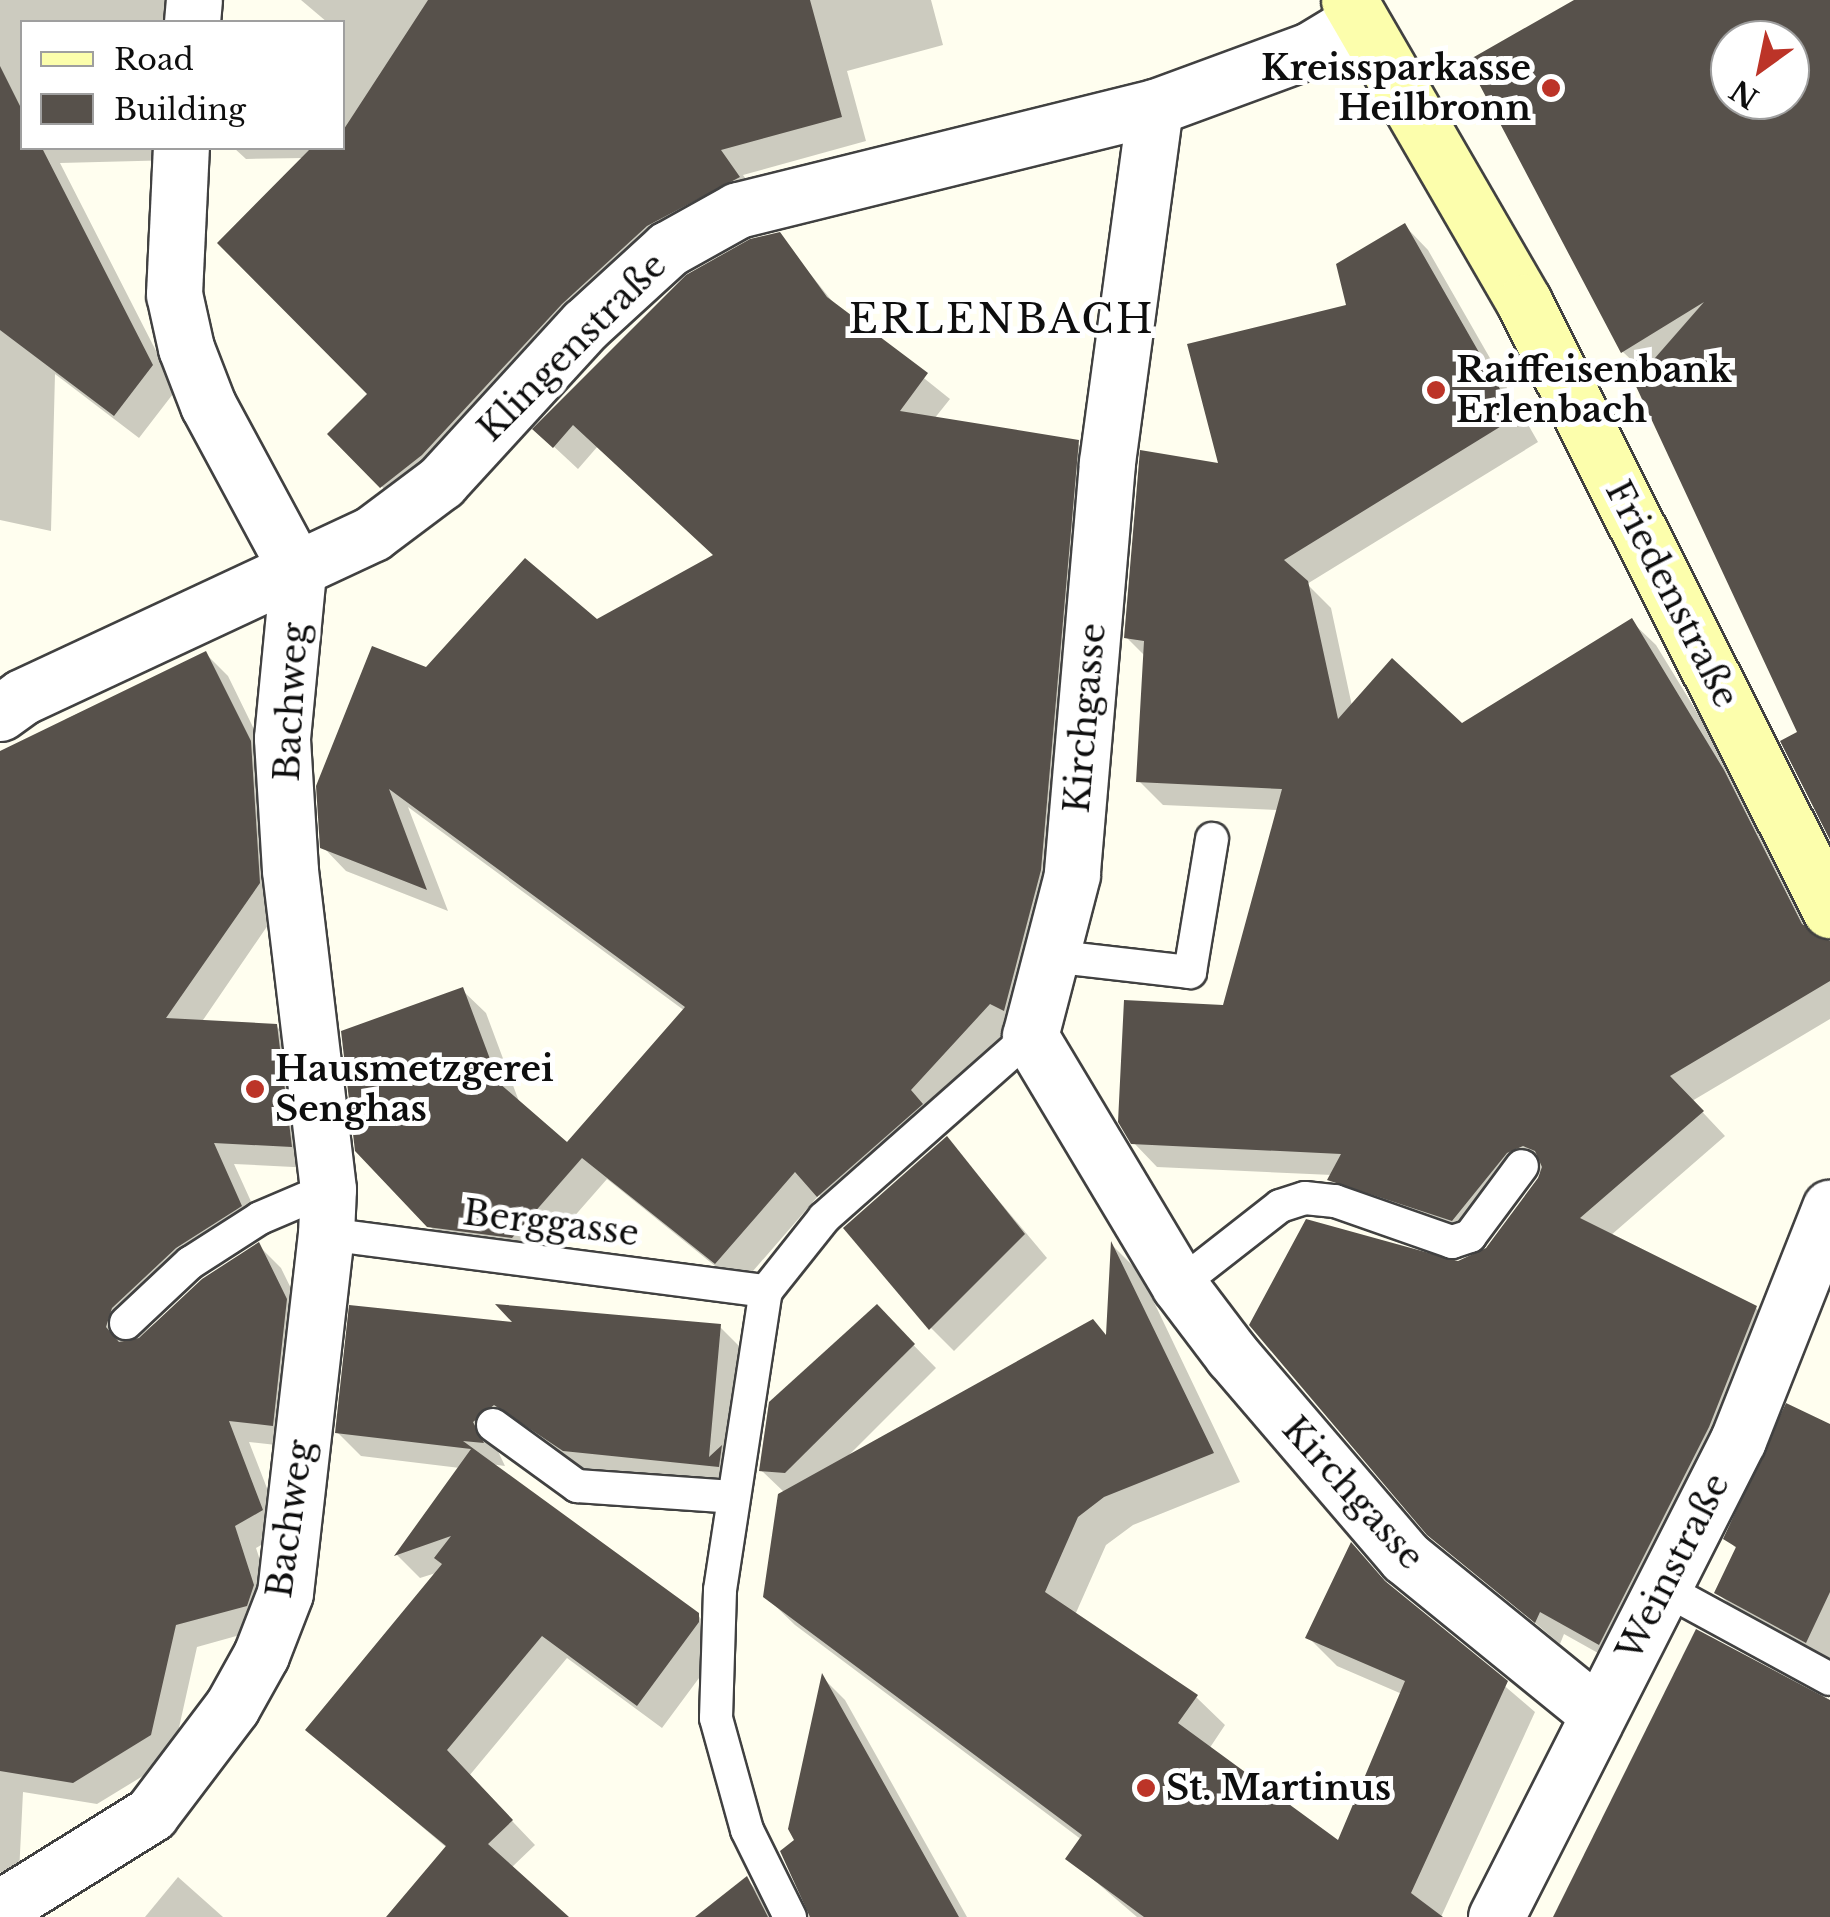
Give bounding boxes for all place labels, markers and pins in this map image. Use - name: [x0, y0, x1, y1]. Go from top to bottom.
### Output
- place label: Kreissparkasse Heilbronn: [1261, 47, 1531, 129]
- marker: Kreissparkasse Heilbronn: [1540, 77, 1562, 99]
- place label: Raiffeisenbank Erlenbach: [1456, 349, 1731, 431]
- marker: Raiffeisenbank Erlenbach: [1425, 379, 1447, 401]
- place label: Hausmetzgerei Senghas: [275, 1048, 554, 1130]
- marker: Hausmetzgerei Senghas: [244, 1078, 266, 1100]
- place label: St. Martinus: [1166, 1767, 1391, 1809]
- marker: St. Martinus: [1135, 1777, 1157, 1799]

